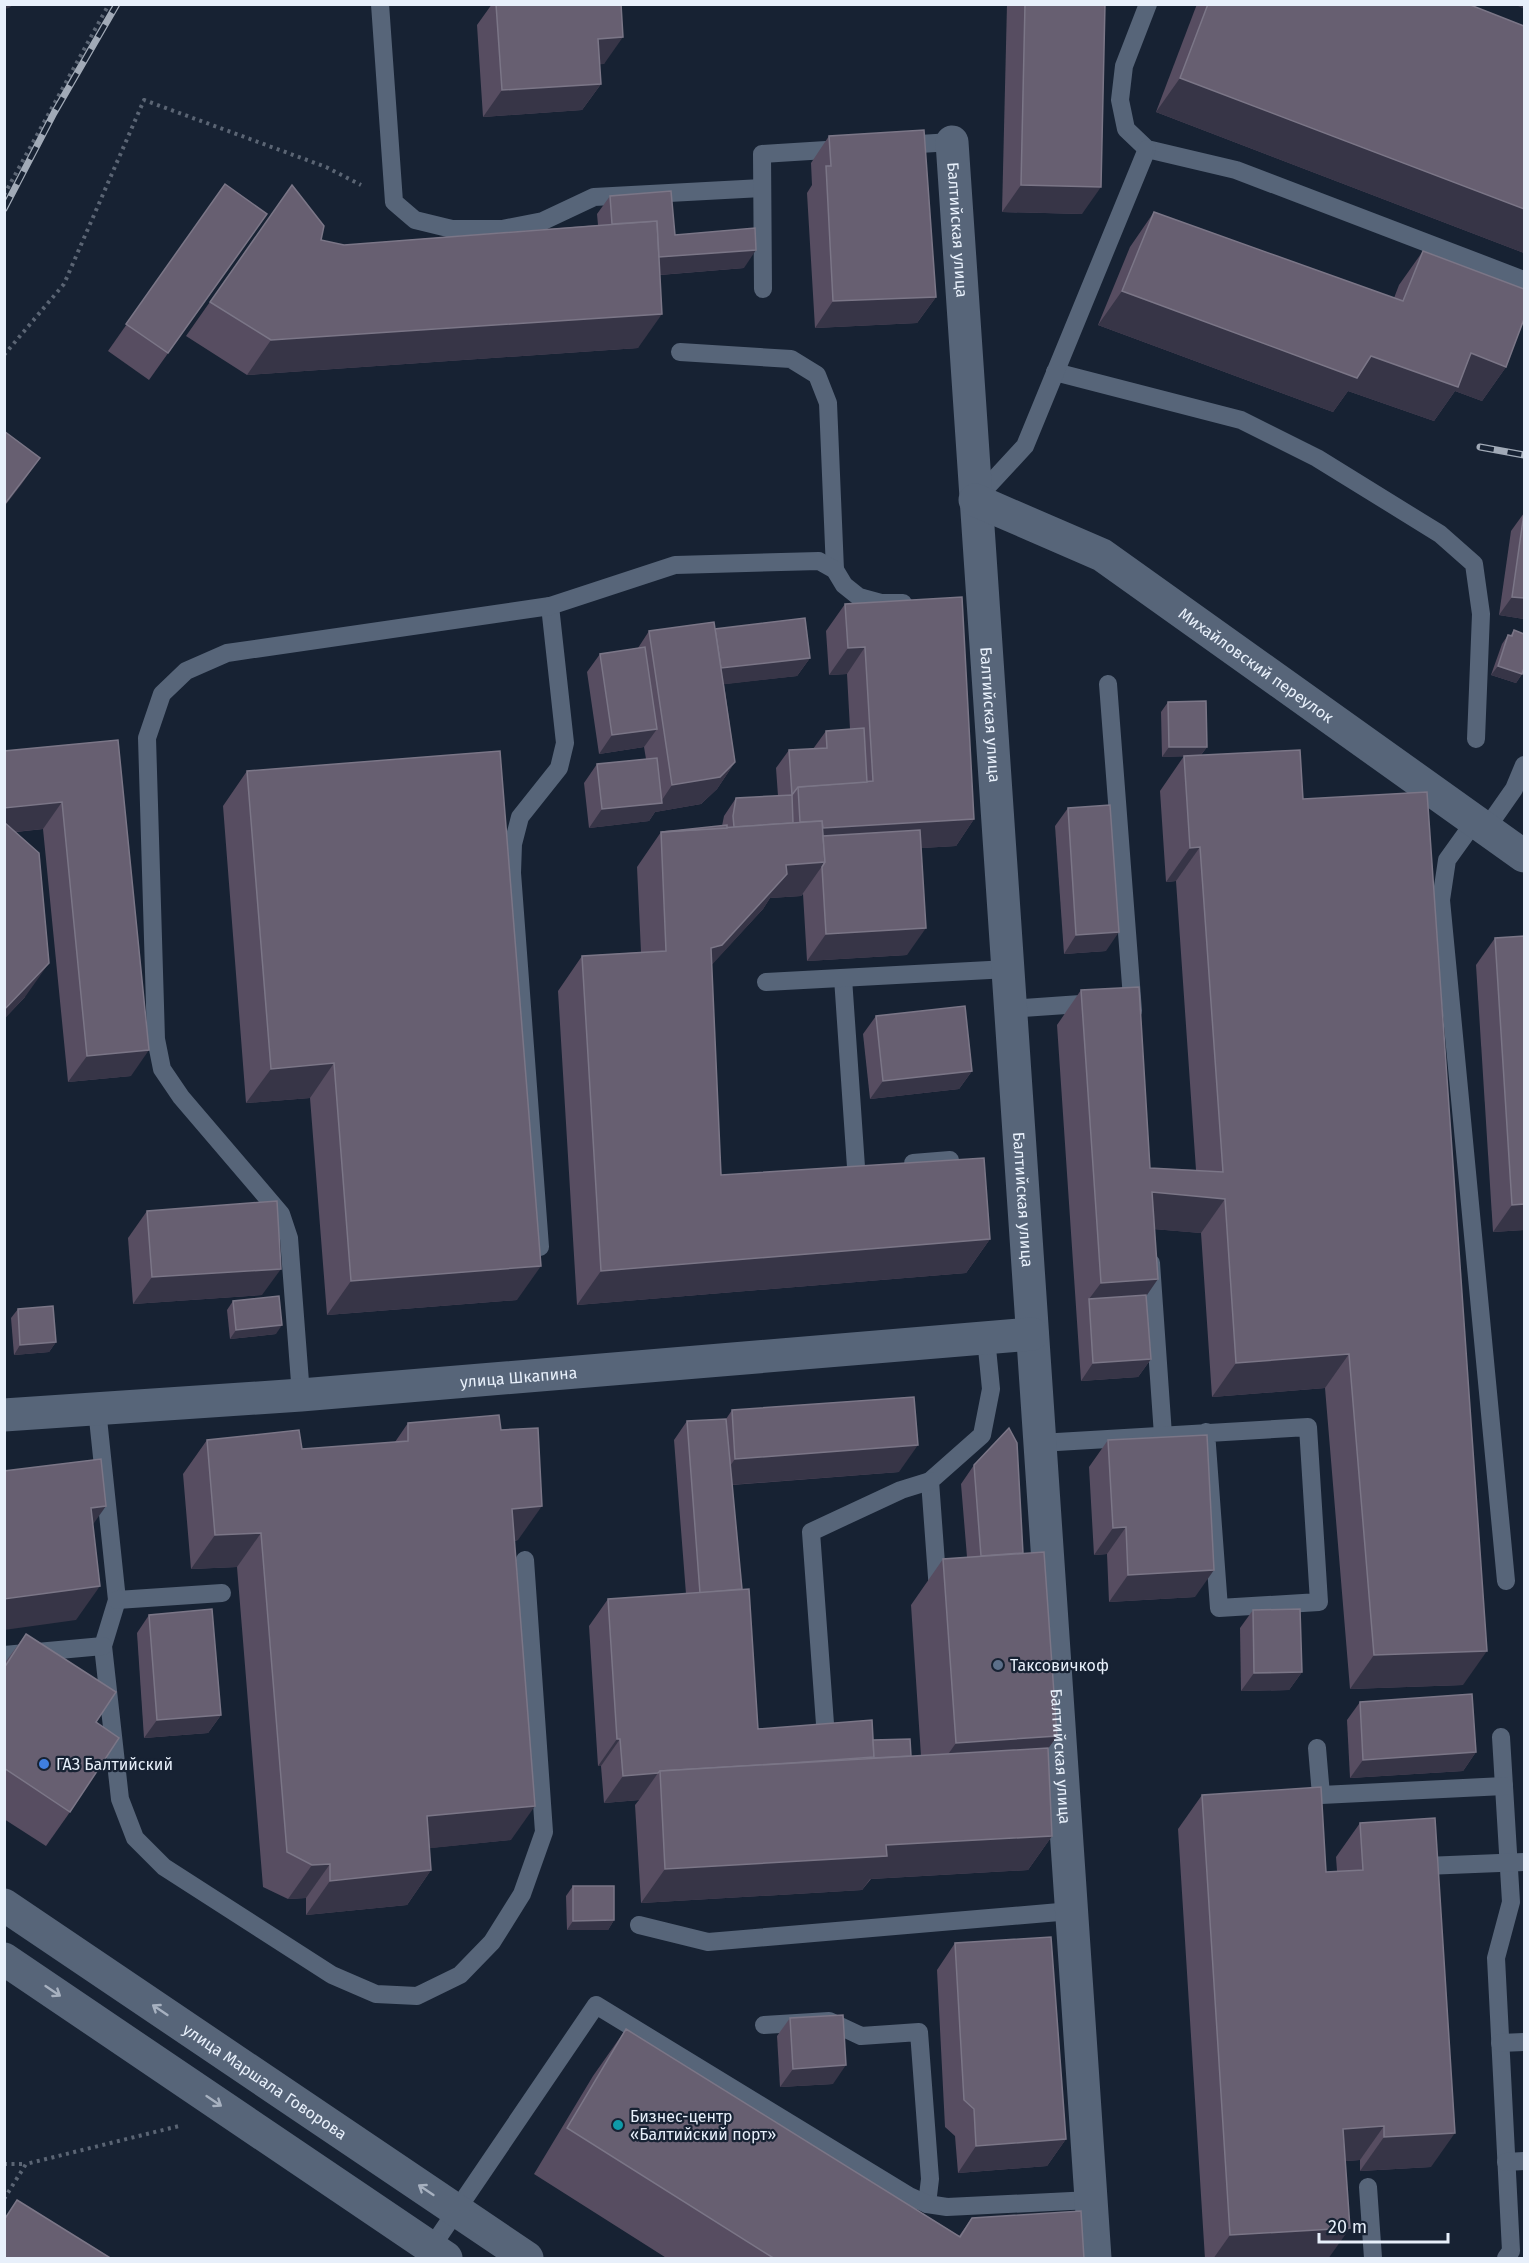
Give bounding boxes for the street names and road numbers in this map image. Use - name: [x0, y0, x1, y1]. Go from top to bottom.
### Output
- street label: Балтийская улица: [944, 161, 972, 298]
- street label: Михайловский переулок: [1175, 603, 1338, 727]
- street label: Балтийская улица: [977, 646, 1005, 783]
- street label: Балтийская улица: [1009, 1131, 1038, 1268]
- street label: улица Шкапина: [459, 1362, 578, 1391]
- street label: Балтийская улица: [1047, 1688, 1075, 1825]
- street label: улица Маршала Говорова: [179, 2019, 351, 2143]

